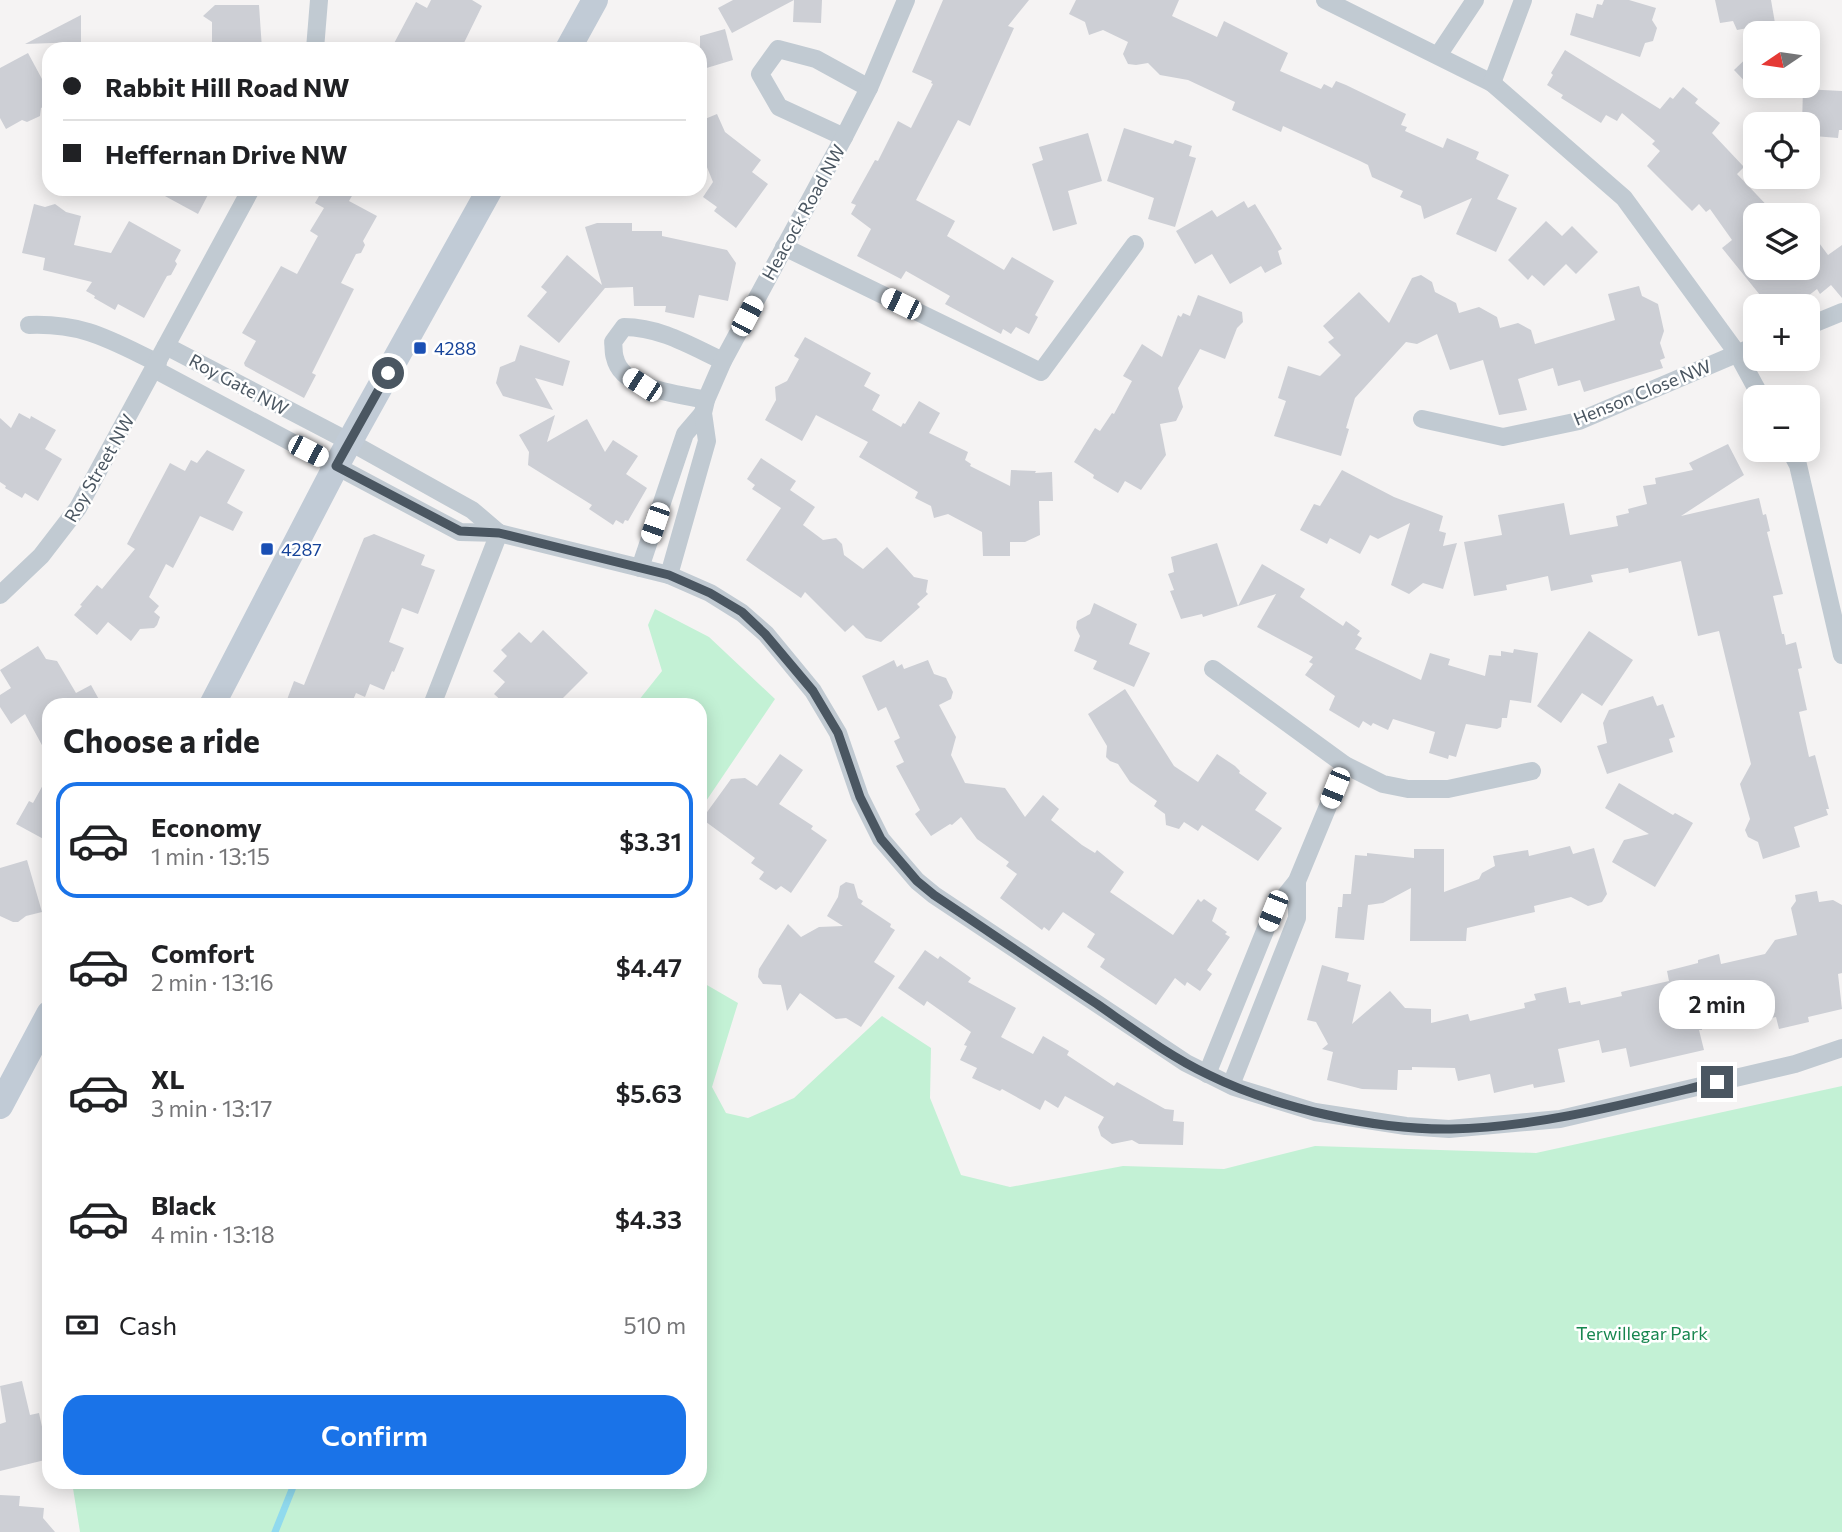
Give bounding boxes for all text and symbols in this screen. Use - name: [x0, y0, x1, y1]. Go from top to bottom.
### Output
- north arrow: [1743, 21, 1820, 98]
- map controls: [1743, 21, 1820, 462]
- text: Rabbit Hill Road NW: [105, 71, 350, 102]
- button: locate: [1743, 112, 1820, 189]
- text: Heffernan Drive NW: [105, 138, 347, 169]
- street label: Heacock Road NW: [757, 140, 849, 284]
- button: layers: [1743, 203, 1820, 280]
- car: [878, 285, 925, 323]
- car: [728, 293, 767, 339]
- button: +: [1743, 294, 1820, 371]
- place label: 4288: [434, 337, 476, 359]
- marker: 4288: [412, 340, 428, 356]
- street label: Roy Gate NW: [186, 349, 292, 419]
- street label: Henson Close NW: [1570, 354, 1714, 430]
- route start: [372, 357, 404, 389]
- car: [619, 365, 666, 405]
- button: −: [1743, 385, 1820, 462]
- street label: Roy Street NW: [59, 410, 139, 526]
- car: [285, 432, 332, 470]
- car: [639, 500, 672, 546]
- place label: 4287: [281, 538, 322, 560]
- marker: 4287: [259, 541, 275, 557]
- text: Choose a ride: [63, 720, 260, 760]
- car: [1318, 765, 1353, 811]
- icon: car: [67, 809, 130, 872]
- text: Economy: [151, 811, 262, 842]
- text: $3.31: [619, 825, 682, 856]
- text: 1 min · 13:15: [151, 842, 270, 870]
- car: [1256, 888, 1291, 934]
- icon: car: [67, 935, 130, 998]
- text: Comfort: [151, 937, 254, 968]
- text: $4.47: [616, 951, 682, 982]
- text: 2 min · 13:16: [151, 968, 274, 996]
- callout: 2 min: [1659, 981, 1775, 1030]
- text: 2 min: [1689, 990, 1745, 1018]
- icon: car: [67, 1061, 130, 1124]
- text: XL: [151, 1063, 185, 1094]
- route end: [1701, 1066, 1733, 1098]
- text: $5.63: [615, 1077, 682, 1108]
- text: 3 min · 13:17: [151, 1094, 272, 1122]
- icon: car: [67, 1187, 130, 1250]
- text: Black: [151, 1189, 217, 1220]
- text: $4.33: [615, 1203, 682, 1234]
- text: 4 min · 13:18: [151, 1220, 275, 1248]
- icon: cash: [63, 1306, 101, 1344]
- text: Cash: [119, 1309, 177, 1340]
- text: 510 m: [623, 1311, 686, 1339]
- park label: Terwillegar Park: [1576, 1322, 1708, 1344]
- button: Confirm: [63, 1395, 686, 1475]

